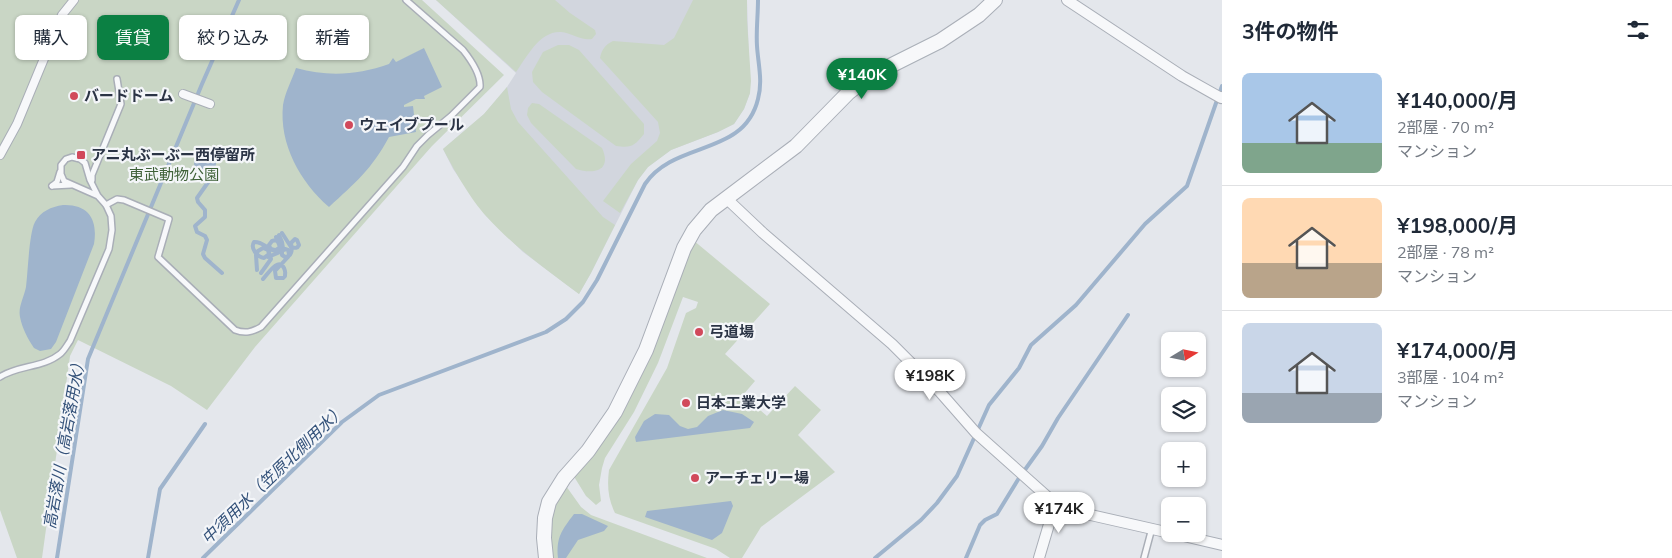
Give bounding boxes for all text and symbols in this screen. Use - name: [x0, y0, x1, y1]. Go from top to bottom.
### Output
- chip: 購入: [15, 15, 87, 60]
- chip: 賃貸: [97, 15, 169, 60]
- chip: 絞り込み: [179, 15, 287, 60]
- chip: 新着: [297, 15, 369, 60]
- icon: filters: [1624, 16, 1652, 44]
- text: 3件の物件: [1242, 18, 1339, 44]
- pin: ¥140K: [827, 58, 897, 100]
- text: ¥140K: [837, 64, 887, 84]
- place label: バードドーム: [84, 86, 174, 105]
- text: ¥140,000/月: [1397, 87, 1518, 113]
- marker: バードドーム: [68, 90, 80, 102]
- icon: home: [1282, 93, 1342, 153]
- place label: ウェイブプール: [359, 115, 464, 134]
- text: 2部屋 · 70 m²: [1397, 117, 1494, 137]
- marker: ウェイブプール: [343, 119, 355, 131]
- text: マンション: [1397, 141, 1477, 161]
- place label: アニ丸ぶーぶー西停留所: [91, 145, 255, 164]
- marker: アニ丸ぶーぶー西停留所: [75, 149, 87, 161]
- park label: 東武動物公園: [129, 165, 219, 184]
- text: ¥198,000/月: [1397, 212, 1518, 238]
- icon: home: [1282, 218, 1342, 278]
- text: 2部屋 · 78 m²: [1397, 242, 1494, 262]
- text: マンション: [1397, 266, 1477, 286]
- place label: 弓道場: [709, 322, 754, 341]
- marker: 弓道場: [693, 326, 705, 338]
- north arrow: [1161, 332, 1206, 378]
- map controls: [1161, 332, 1206, 542]
- text: ¥174,000/月: [1397, 337, 1518, 363]
- icon: home: [1282, 343, 1342, 403]
- water label: 高岩落川（高岩落用水）: [39, 354, 89, 530]
- pin: ¥198K: [895, 358, 965, 401]
- text: ¥198K: [905, 365, 955, 385]
- text: 3部屋 · 104 m²: [1397, 367, 1504, 387]
- button: layers: [1161, 387, 1206, 432]
- text: マンション: [1397, 391, 1477, 411]
- place label: 日本工業大学: [696, 393, 786, 412]
- marker: 日本工業大学: [680, 397, 692, 409]
- water label: 中須用水（笠原北側用水）: [197, 400, 349, 548]
- button: +: [1161, 442, 1206, 487]
- place label: アーチェリー場: [705, 468, 809, 487]
- marker: アーチェリー場: [689, 472, 701, 484]
- pin: ¥174K: [1024, 492, 1094, 534]
- button: −: [1161, 497, 1206, 542]
- text: ¥174K: [1034, 498, 1084, 518]

